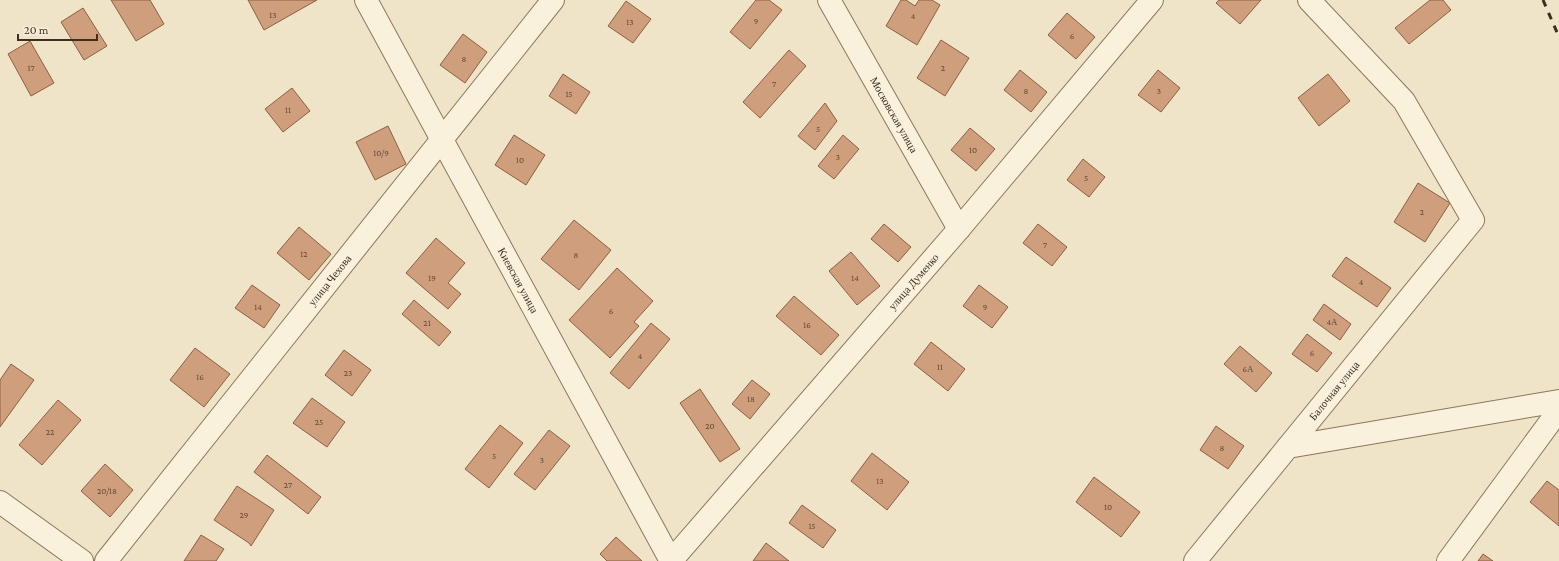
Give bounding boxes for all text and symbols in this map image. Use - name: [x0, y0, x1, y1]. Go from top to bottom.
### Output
- house number: 13: [269, 10, 277, 20]
- house number: 4: [911, 11, 916, 21]
- scale bar: [18, 16, 97, 42]
- house number: 9: [754, 16, 759, 26]
- house number: 13: [626, 17, 634, 27]
- text: 20 m: [24, 23, 49, 37]
- house number: 6: [1070, 31, 1075, 41]
- house number: 8: [462, 54, 467, 64]
- house number: 17: [27, 63, 35, 73]
- house number: 2: [941, 63, 945, 73]
- street label: Московская улица: [868, 75, 920, 155]
- house number: 7: [772, 79, 776, 89]
- house number: 8: [1024, 86, 1029, 96]
- house number: 3: [1157, 86, 1161, 96]
- house number: 15: [565, 89, 573, 99]
- house number: 11: [285, 105, 291, 115]
- house number: 5: [816, 124, 820, 134]
- house number: 10: [969, 145, 977, 155]
- house number: 10/9: [373, 148, 389, 158]
- house number: 3: [836, 152, 840, 162]
- house number: 10: [516, 155, 524, 165]
- house number: 5: [1084, 173, 1088, 183]
- house number: 2: [1420, 207, 1424, 217]
- house number: 7: [1043, 240, 1047, 250]
- street label: Киевская улица: [496, 246, 541, 315]
- house number: 12: [300, 249, 308, 259]
- house number: 8: [574, 250, 579, 260]
- street label: улица Думенко: [886, 251, 941, 312]
- street label: улица Чехова: [306, 252, 354, 308]
- house number: 19: [428, 273, 436, 283]
- house number: 14: [851, 273, 859, 283]
- house number: 4: [1359, 277, 1364, 287]
- house number: 14: [254, 302, 262, 312]
- house number: 9: [983, 302, 988, 312]
- house number: 6: [609, 306, 614, 316]
- house number: 4А: [1326, 317, 1338, 327]
- house number: 21: [423, 318, 431, 328]
- house number: 16: [803, 320, 811, 330]
- house number: 6: [1310, 348, 1315, 358]
- house number: 4: [638, 351, 643, 361]
- street label: Балочная улица: [1306, 358, 1362, 422]
- house number: 11: [937, 362, 943, 372]
- house number: 6А: [1242, 364, 1254, 374]
- house number: 23: [344, 368, 352, 378]
- house number: 16: [196, 372, 204, 382]
- house number: 18: [747, 394, 755, 404]
- house number: 25: [315, 417, 323, 427]
- house number: 20: [705, 421, 715, 431]
- house number: 22: [46, 427, 54, 437]
- house number: 8: [1220, 443, 1225, 453]
- house number: 5: [492, 451, 496, 461]
- house number: 3: [540, 455, 544, 465]
- house number: 13: [876, 476, 884, 486]
- house number: 27: [284, 480, 292, 490]
- house number: 20/18: [97, 486, 117, 496]
- house number: 10: [1104, 502, 1112, 512]
- house number: 29: [240, 510, 249, 520]
- house number: 15: [808, 521, 816, 531]

